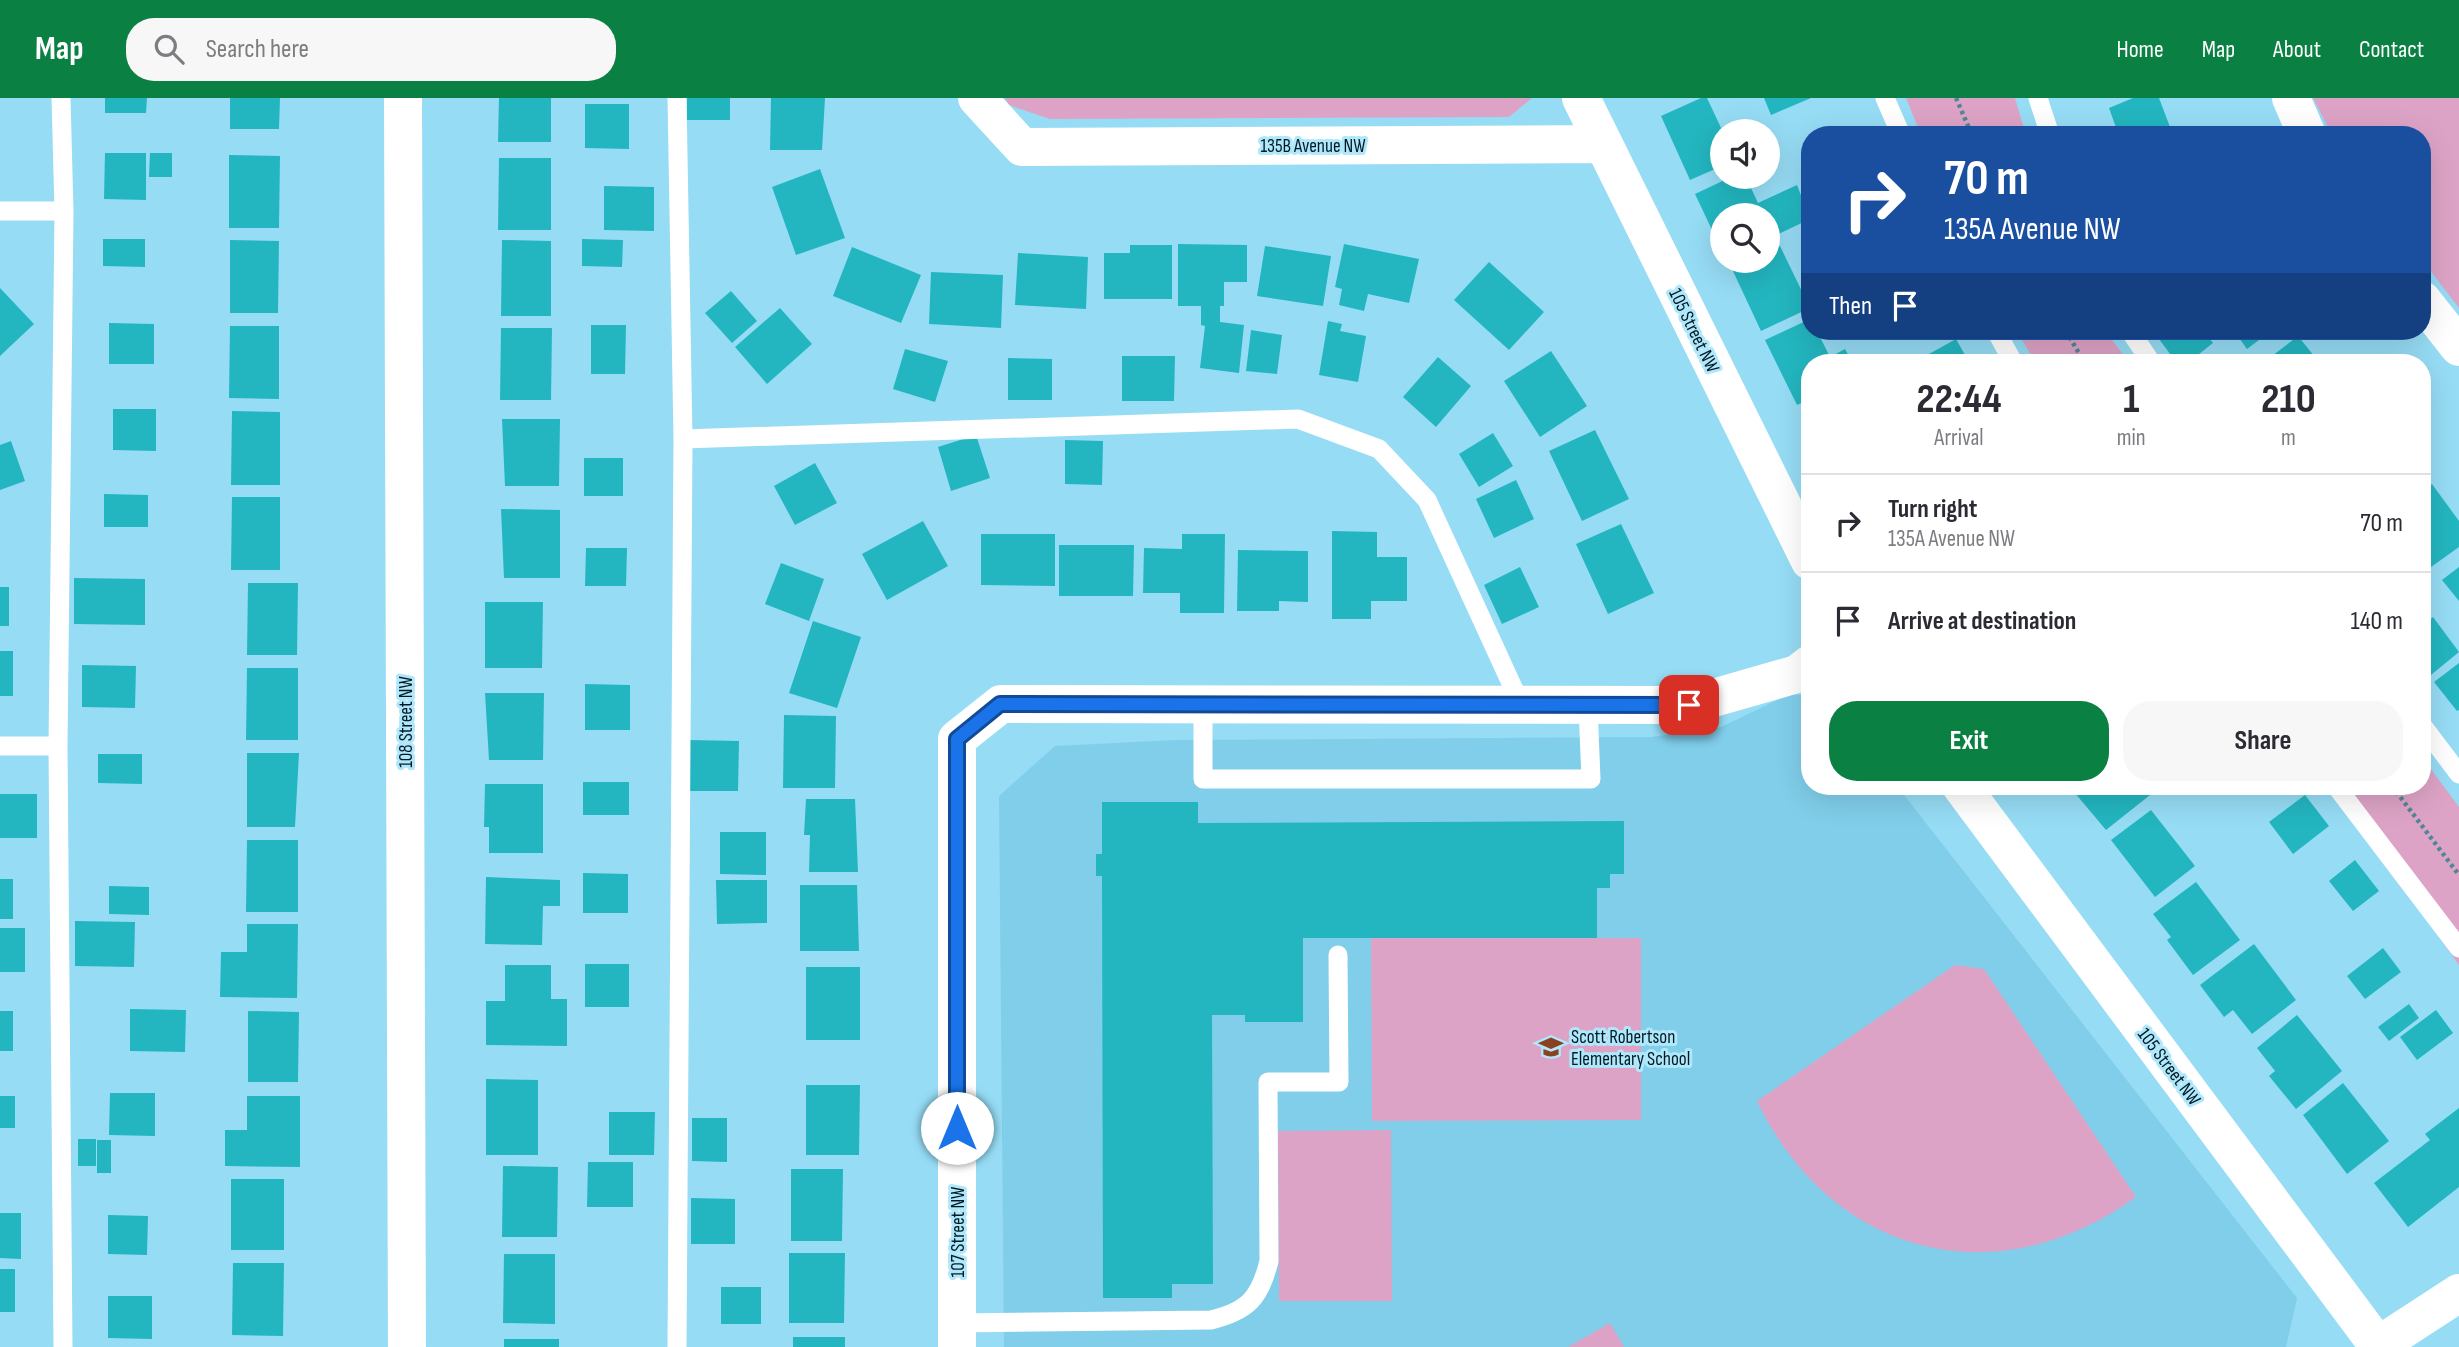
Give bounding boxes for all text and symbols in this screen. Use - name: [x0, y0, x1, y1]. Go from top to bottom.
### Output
- search box: [126, 18, 616, 81]
- text: Map: [35, 29, 84, 69]
- icon: search: [150, 30, 188, 68]
- text: Search here: [206, 34, 309, 65]
- text: Home: [2116, 35, 2164, 64]
- text: Map: [2202, 35, 2235, 64]
- text: About: [2273, 35, 2321, 64]
- text: Contact: [2359, 35, 2424, 64]
- map controls: [1710, 119, 1780, 273]
- button: sound: [1710, 119, 1780, 189]
- street label: 135B Avenue NW: [1260, 135, 1366, 158]
- text: 70 m: [1944, 150, 2029, 209]
- icon: right: [1829, 154, 1920, 245]
- button: search: [1710, 203, 1780, 273]
- text: 135A Avenue NW: [1944, 210, 2121, 249]
- street label: 105 Street NW: [1663, 285, 1724, 377]
- icon: arrive: [1886, 287, 1924, 325]
- text: Then: [1829, 291, 1872, 322]
- text: 22:44: [1916, 374, 2002, 425]
- text: 1: [2123, 374, 2139, 425]
- text: 210: [2261, 374, 2316, 425]
- text: Arrival: [1934, 424, 1984, 452]
- text: min: [2117, 424, 2146, 452]
- text: m: [2281, 424, 2296, 452]
- text: Turn right: [1888, 494, 1977, 525]
- icon: right: [1829, 504, 1867, 542]
- text: 70 m: [2360, 508, 2403, 539]
- text: 135A Avenue NW: [1888, 525, 2015, 553]
- icon: arrive: [1829, 602, 1867, 640]
- text: Arrive at destination: [1888, 606, 2076, 637]
- text: 140 m: [2351, 606, 2403, 637]
- pin: [1659, 675, 1719, 735]
- street label: 108 Street NW: [395, 676, 418, 768]
- icon: arrive: [1670, 686, 1708, 724]
- button: Exit: [1829, 701, 2109, 781]
- button: Share: [2123, 701, 2403, 781]
- street label: 105 Street NW: [2132, 1024, 2206, 1111]
- place label: Scott Robertson Elementary School: [1571, 1026, 1690, 1071]
- school or university icon: Scott Robertson Elementary School: [1537, 1033, 1565, 1061]
- position arrow: [920, 1091, 994, 1165]
- street label: 107 Street NW: [947, 1186, 970, 1277]

